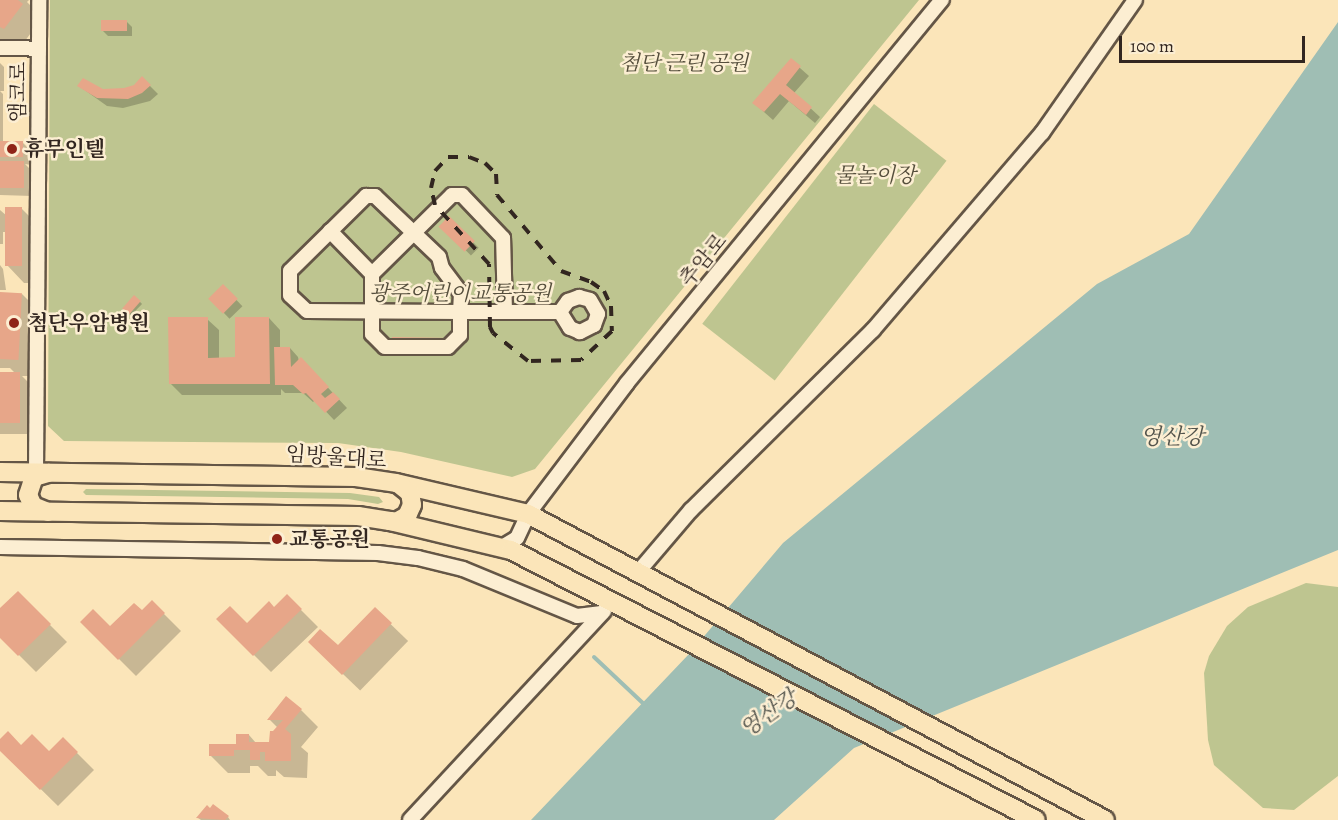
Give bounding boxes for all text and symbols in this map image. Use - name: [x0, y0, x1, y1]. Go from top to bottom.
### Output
- scale bar: [1122, 24, 1308, 62]
- text: 100 m: [1130, 34, 1174, 58]
- park label: 첨단 근린 공원: [620, 50, 748, 76]
- street label: 앰코로: [5, 61, 31, 123]
- place label: 휴무인텔: [24, 136, 105, 162]
- marker: 휴무인텔: [5, 142, 19, 156]
- park label: 물놀이장: [834, 162, 916, 188]
- street label: 추암로: [674, 228, 732, 292]
- park label: 광주어린이교통공원: [369, 280, 551, 306]
- place label: 첨단우암병원: [28, 310, 150, 336]
- marker: 첨단우암병원: [5, 314, 23, 332]
- water label: 영산강: [1140, 425, 1204, 451]
- street label: 임방울대로: [285, 441, 387, 473]
- place label: 교통공원: [289, 526, 370, 552]
- marker: 교통공원: [270, 532, 284, 546]
- water label: 영산강: [735, 685, 803, 743]

